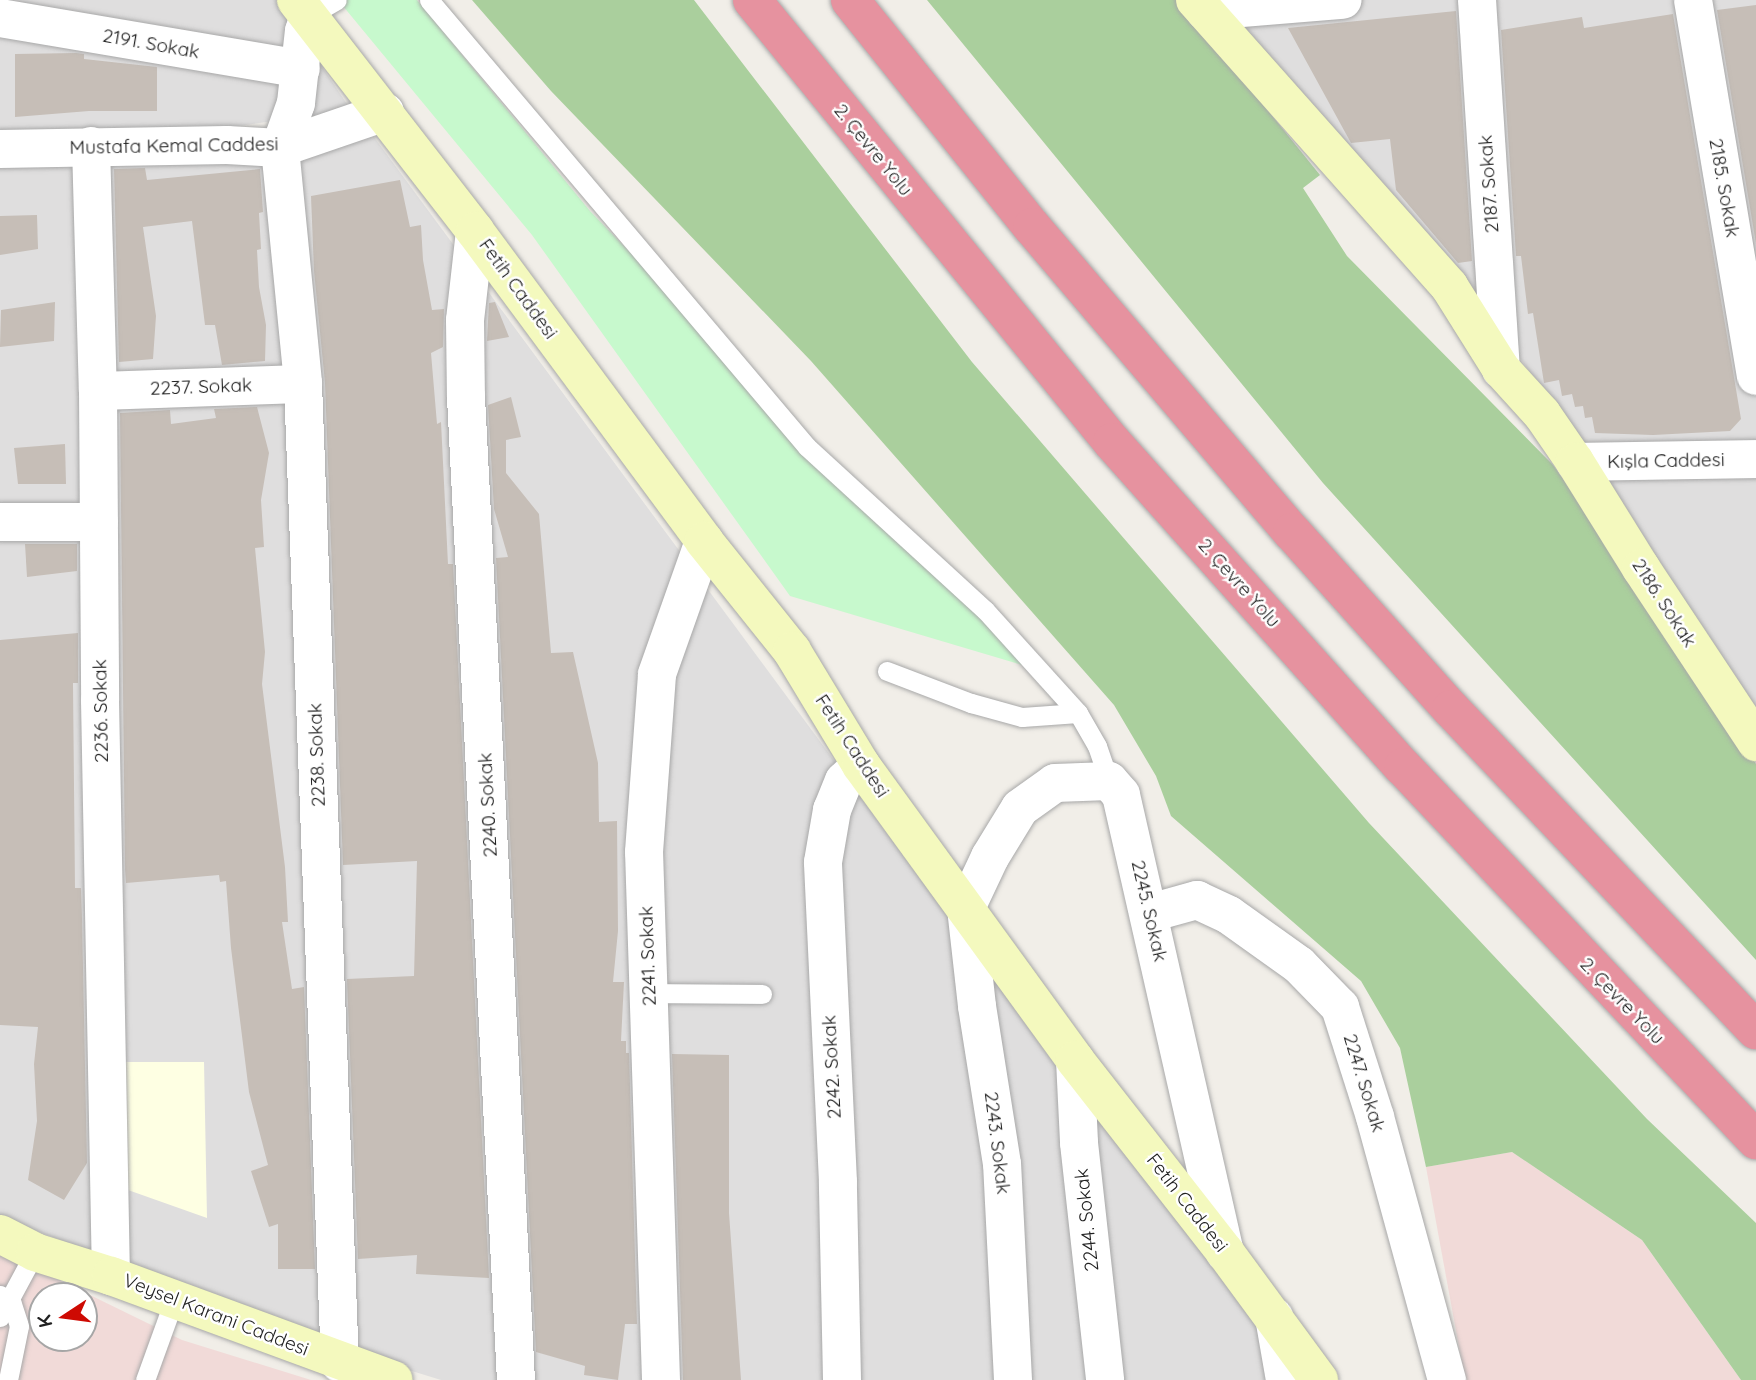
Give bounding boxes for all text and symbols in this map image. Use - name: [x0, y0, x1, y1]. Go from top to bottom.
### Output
- street label: 2191. Sokak: [101, 24, 201, 64]
- street label: 2. Çevre Yolu: [829, 100, 917, 200]
- street label: Mustafa Kemal Caddesi: [69, 133, 279, 159]
- street label: 2187. Sokak: [1474, 134, 1504, 234]
- street label: 2185. Sokak: [1704, 137, 1744, 239]
- street label: Fetih Caddesi: [474, 234, 562, 344]
- street label: 2237. Sokak: [150, 374, 252, 400]
- street label: Kışla Caddesi: [1607, 449, 1725, 473]
- street label: 2. Çevre Yolu: [1193, 534, 1285, 632]
- street label: 2186. Sokak: [1627, 555, 1701, 651]
- street label: 2236. Sokak: [89, 659, 113, 763]
- street label: Fetih Caddesi: [810, 690, 894, 802]
- street label: 2238. Sokak: [304, 703, 330, 807]
- street label: 2240. Sokak: [474, 752, 502, 858]
- street label: 2245. Sokak: [1126, 858, 1172, 964]
- street label: 2241. Sokak: [635, 906, 661, 1006]
- street label: 2. Çevre Yolu: [1575, 953, 1669, 1049]
- street label: 2242. Sokak: [818, 1015, 846, 1119]
- street label: 2247. Sokak: [1338, 1031, 1390, 1135]
- street label: 2243. Sokak: [979, 1090, 1015, 1196]
- street label: Fetih Caddesi: [1142, 1149, 1232, 1257]
- street label: 2244. Sokak: [1070, 1167, 1104, 1273]
- street label: Veysel Karani Caddesi: [120, 1269, 312, 1361]
- north arrow: [28, 1282, 98, 1352]
- text: K: [31, 1313, 58, 1330]

